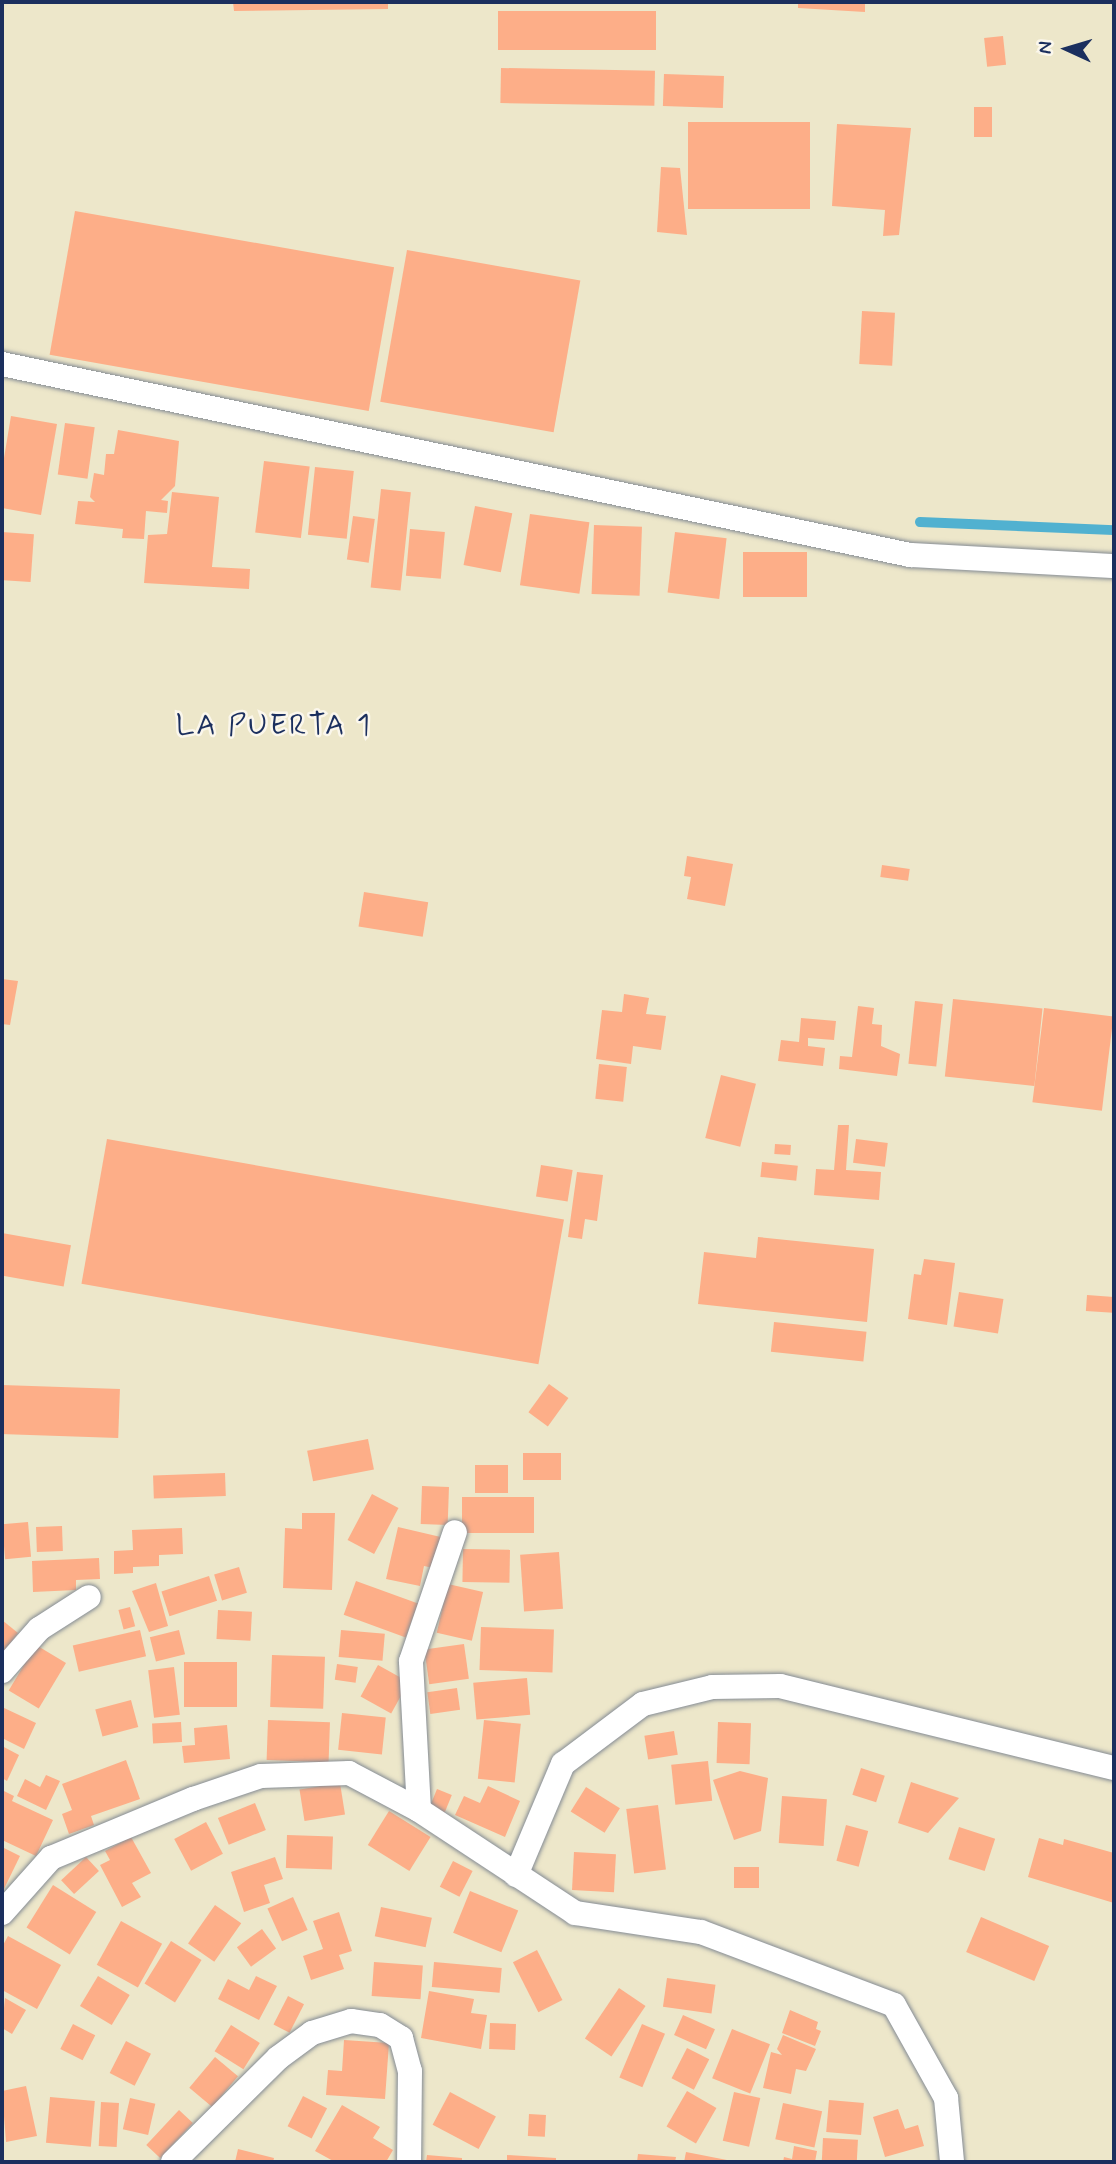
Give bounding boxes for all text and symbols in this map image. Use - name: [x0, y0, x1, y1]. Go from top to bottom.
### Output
- north arrow: [1032, 14, 1102, 84]
- text: N: [1033, 40, 1058, 55]
- district label: LA PUERTA 1: [174, 708, 374, 744]

